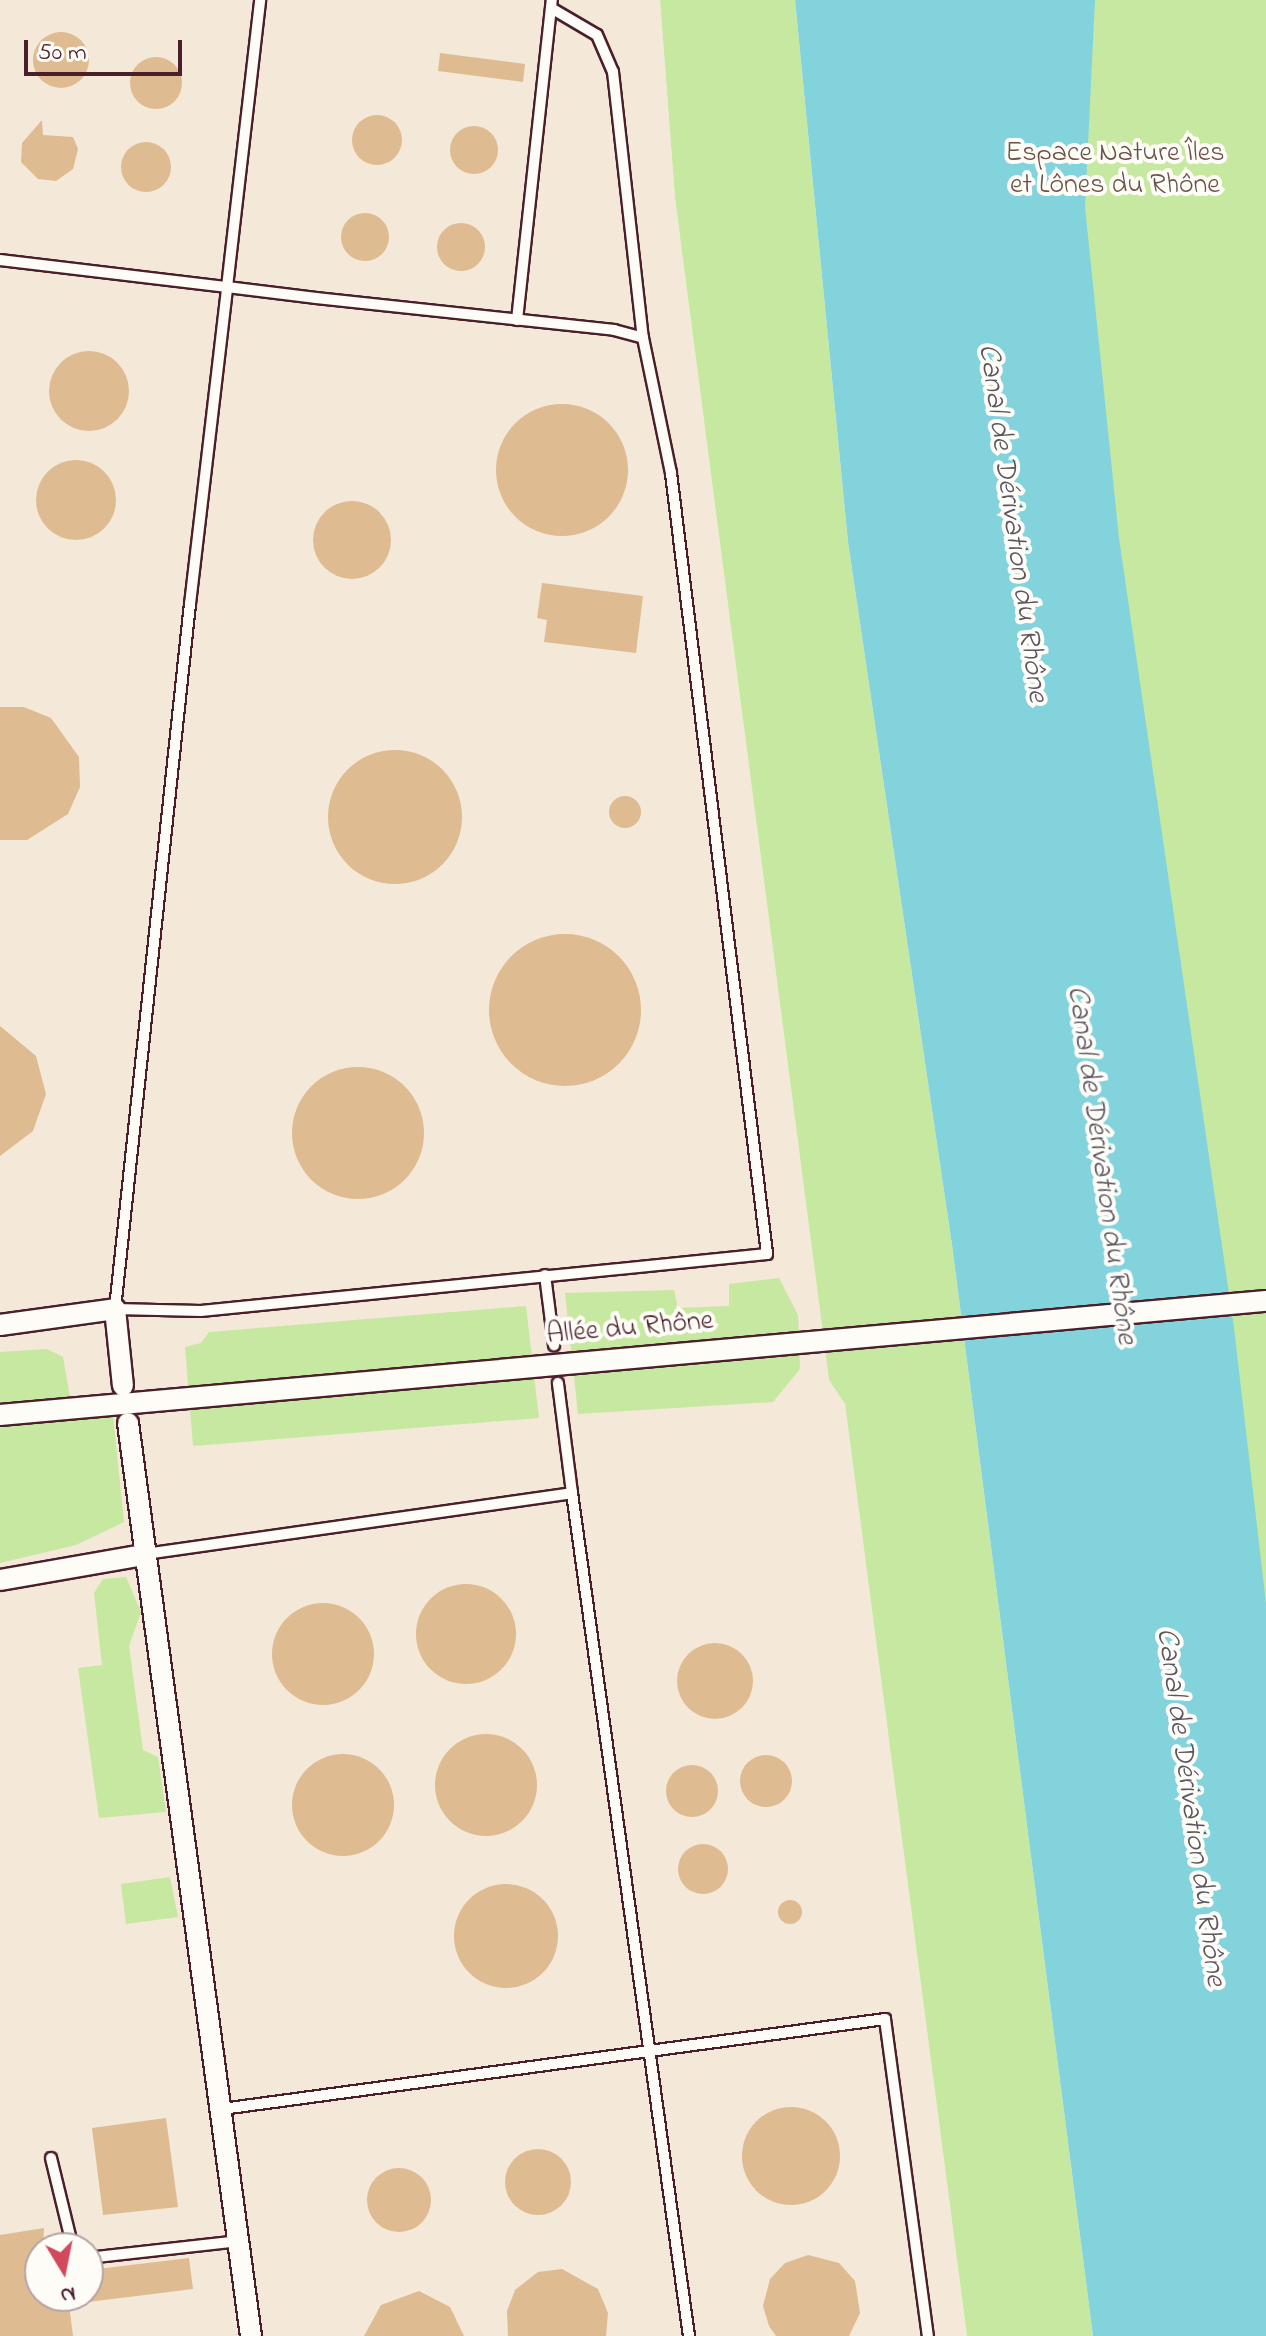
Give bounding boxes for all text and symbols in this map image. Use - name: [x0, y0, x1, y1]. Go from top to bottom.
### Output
- scale bar: [28, 24, 186, 74]
- text: 50 m: [38, 36, 87, 71]
- park label: Espace Nature Îles et Lônes du Rhône: [1005, 137, 1225, 203]
- water label: Canal de Dérivation du Rhône: [969, 342, 1055, 704]
- water label: Canal de Dérivation du Rhône: [1058, 984, 1144, 1346]
- street label: Allée du Rhône: [545, 1305, 715, 1353]
- water label: Canal de Dérivation du Rhône: [1147, 1626, 1233, 1988]
- north arrow: [24, 2232, 104, 2312]
- text: N: [58, 2277, 78, 2311]

